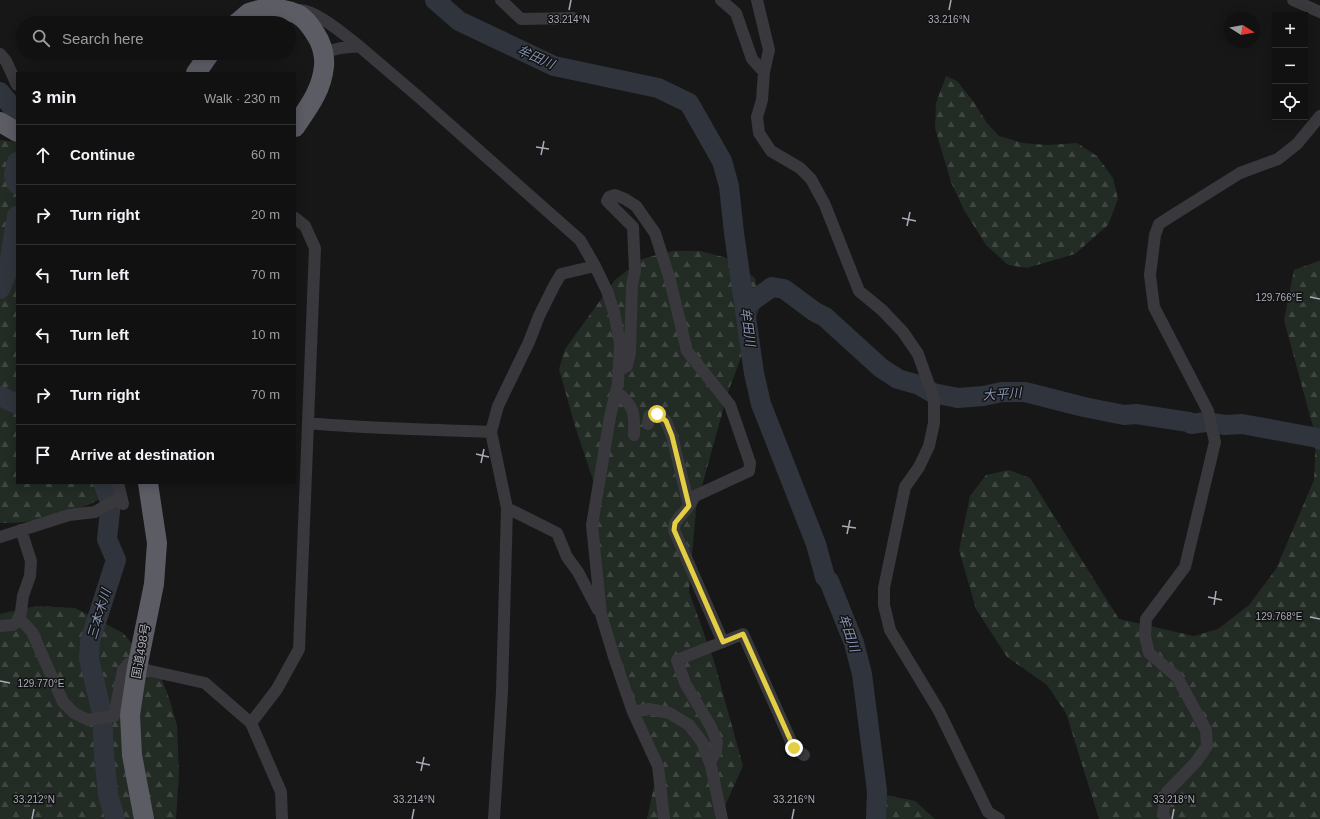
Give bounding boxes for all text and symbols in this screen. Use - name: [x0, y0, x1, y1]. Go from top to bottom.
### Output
- north arrow: [1224, 12, 1260, 48]
- map controls: [1272, 12, 1308, 120]
- button: +: [1272, 12, 1308, 48]
- text: 33.214°N: [548, 14, 590, 25]
- text: 33.216°N: [928, 14, 970, 25]
- search box: [16, 16, 296, 60]
- icon: search: [30, 27, 52, 49]
- text: Search here: [62, 30, 144, 47]
- water label: 牟田川: [515, 42, 559, 73]
- button: −: [1272, 48, 1308, 84]
- button: locate: [1272, 84, 1308, 120]
- text: 3 min: [32, 88, 76, 107]
- text: Walk · 230 m: [204, 91, 280, 106]
- icon: ahead: [32, 144, 54, 166]
- text: Continue: [70, 146, 135, 163]
- text: 60 m: [251, 147, 280, 162]
- icon: right: [32, 204, 54, 226]
- text: Turn right: [70, 206, 140, 223]
- text: 20 m: [251, 207, 280, 222]
- icon: left: [32, 264, 54, 286]
- text: Turn left: [70, 266, 129, 283]
- text: 70 m: [251, 267, 280, 282]
- text: 129.766°E: [1256, 292, 1303, 303]
- water label: 牟田川: [738, 307, 758, 349]
- icon: left: [32, 324, 54, 346]
- text: Turn left: [70, 326, 129, 343]
- text: 10 m: [251, 327, 280, 342]
- icon: right: [32, 384, 54, 406]
- water label: 大平川: [982, 385, 1024, 403]
- text: Turn right: [70, 386, 140, 403]
- text: 70 m: [251, 387, 280, 402]
- route start: [648, 405, 666, 423]
- icon: arrive: [32, 444, 54, 466]
- text: Arrive at destination: [70, 446, 215, 463]
- water label: 三本木川: [84, 585, 114, 641]
- text: 129.768°E: [1256, 611, 1303, 622]
- water label: 牟田川: [836, 612, 863, 656]
- street label: 国道498号: [129, 622, 153, 680]
- text: 129.770°E: [18, 678, 65, 689]
- route end: [785, 739, 803, 757]
- text: 33.212°N: [13, 794, 55, 805]
- text: 33.214°N: [393, 794, 435, 805]
- text: 33.216°N: [773, 794, 815, 805]
- text: 33.218°N: [1153, 794, 1195, 805]

